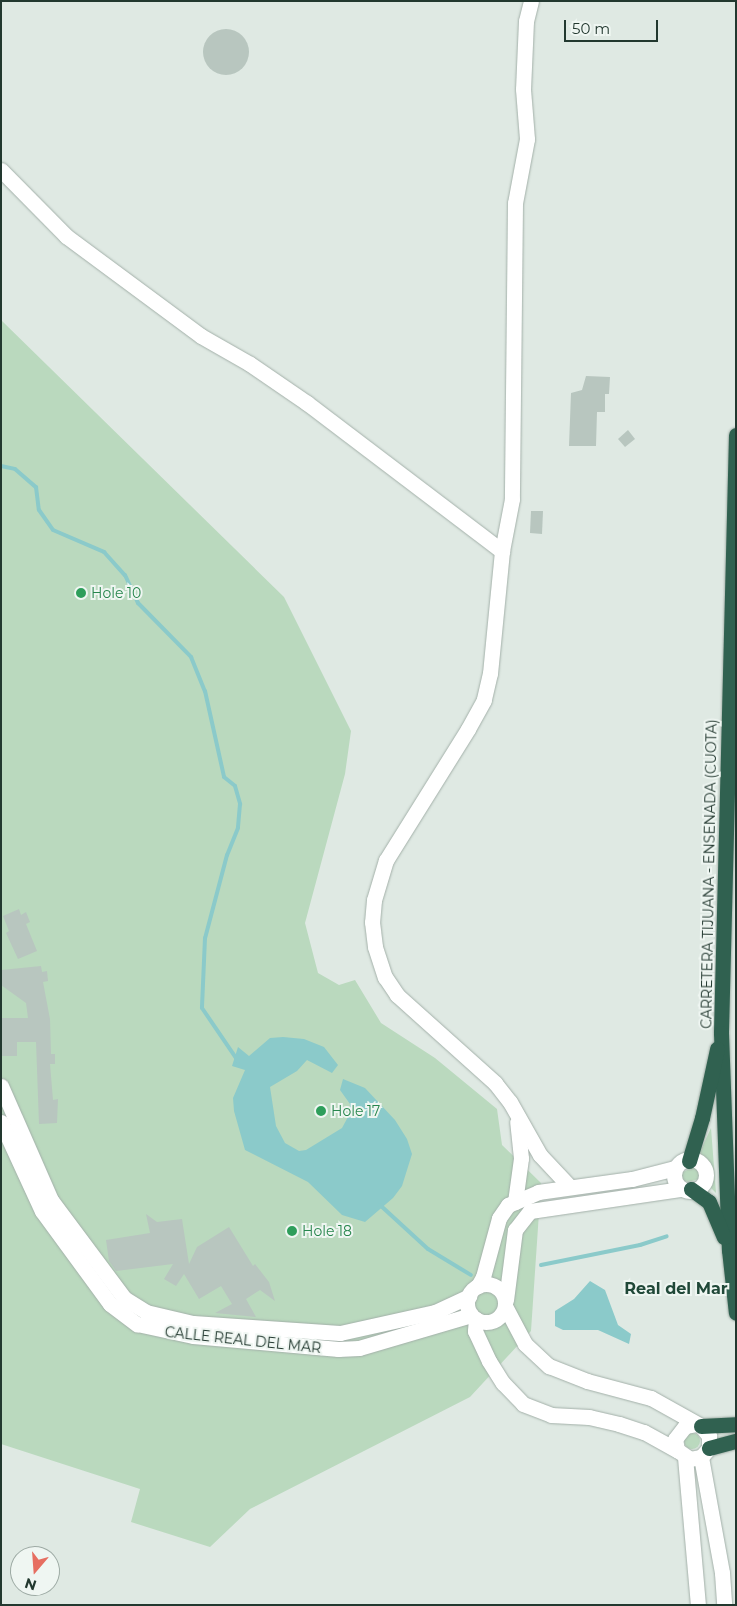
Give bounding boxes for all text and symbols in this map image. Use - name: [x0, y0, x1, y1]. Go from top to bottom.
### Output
- scale bar: [567, 10, 661, 42]
- text: 50 m: [572, 19, 610, 38]
- place label: Hole 10: [91, 585, 141, 601]
- marker: Hole 10: [75, 587, 87, 599]
- street label: CARRETERA TIJUANA - ENSENADA (CUOTA): [698, 719, 720, 1029]
- place label: Hole 17: [331, 1103, 380, 1119]
- marker: Hole 17: [315, 1105, 327, 1117]
- place label: Hole 18: [302, 1223, 352, 1239]
- marker: Hole 18: [286, 1225, 298, 1237]
- district label: Real del Mar: [624, 1279, 728, 1299]
- street label: CALLE REAL DEL MAR: [164, 1323, 322, 1357]
- north arrow: [10, 1546, 60, 1596]
- text: N: [23, 1574, 39, 1595]

